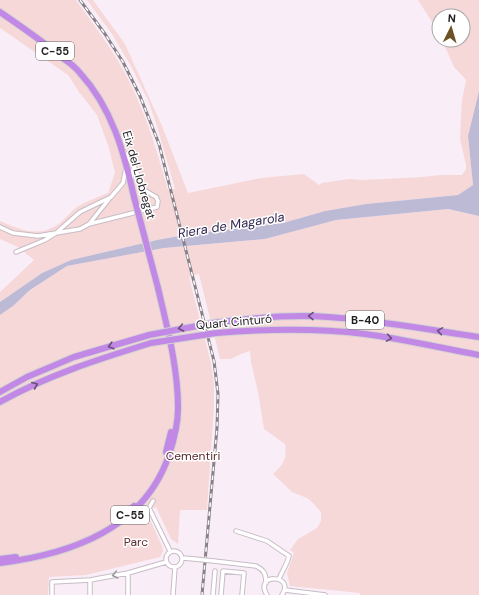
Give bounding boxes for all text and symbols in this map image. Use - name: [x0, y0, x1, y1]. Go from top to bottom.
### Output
- north arrow: [431, 8, 471, 48]
- text: N: [447, 11, 456, 25]
- road number: C-55: [36, 42, 74, 60]
- street label: Eix del Llobregat: [119, 129, 159, 221]
- water label: Riera de Magarola: [176, 208, 286, 242]
- street label: Quart Cinturó: [195, 311, 273, 333]
- road number: B-40: [346, 311, 384, 329]
- one-way arrow: [308, 312, 314, 321]
- one-way arrow: [178, 324, 184, 332]
- one-way arrow: [437, 327, 444, 336]
- one-way arrow: [386, 333, 392, 342]
- one-way arrow: [108, 341, 115, 350]
- one-way arrow: [31, 381, 38, 389]
- park label: Cementiri: [166, 448, 220, 464]
- road number: C-55: [111, 506, 149, 524]
- park label: Parc: [124, 534, 148, 550]
- one-way arrow: [112, 571, 118, 579]

